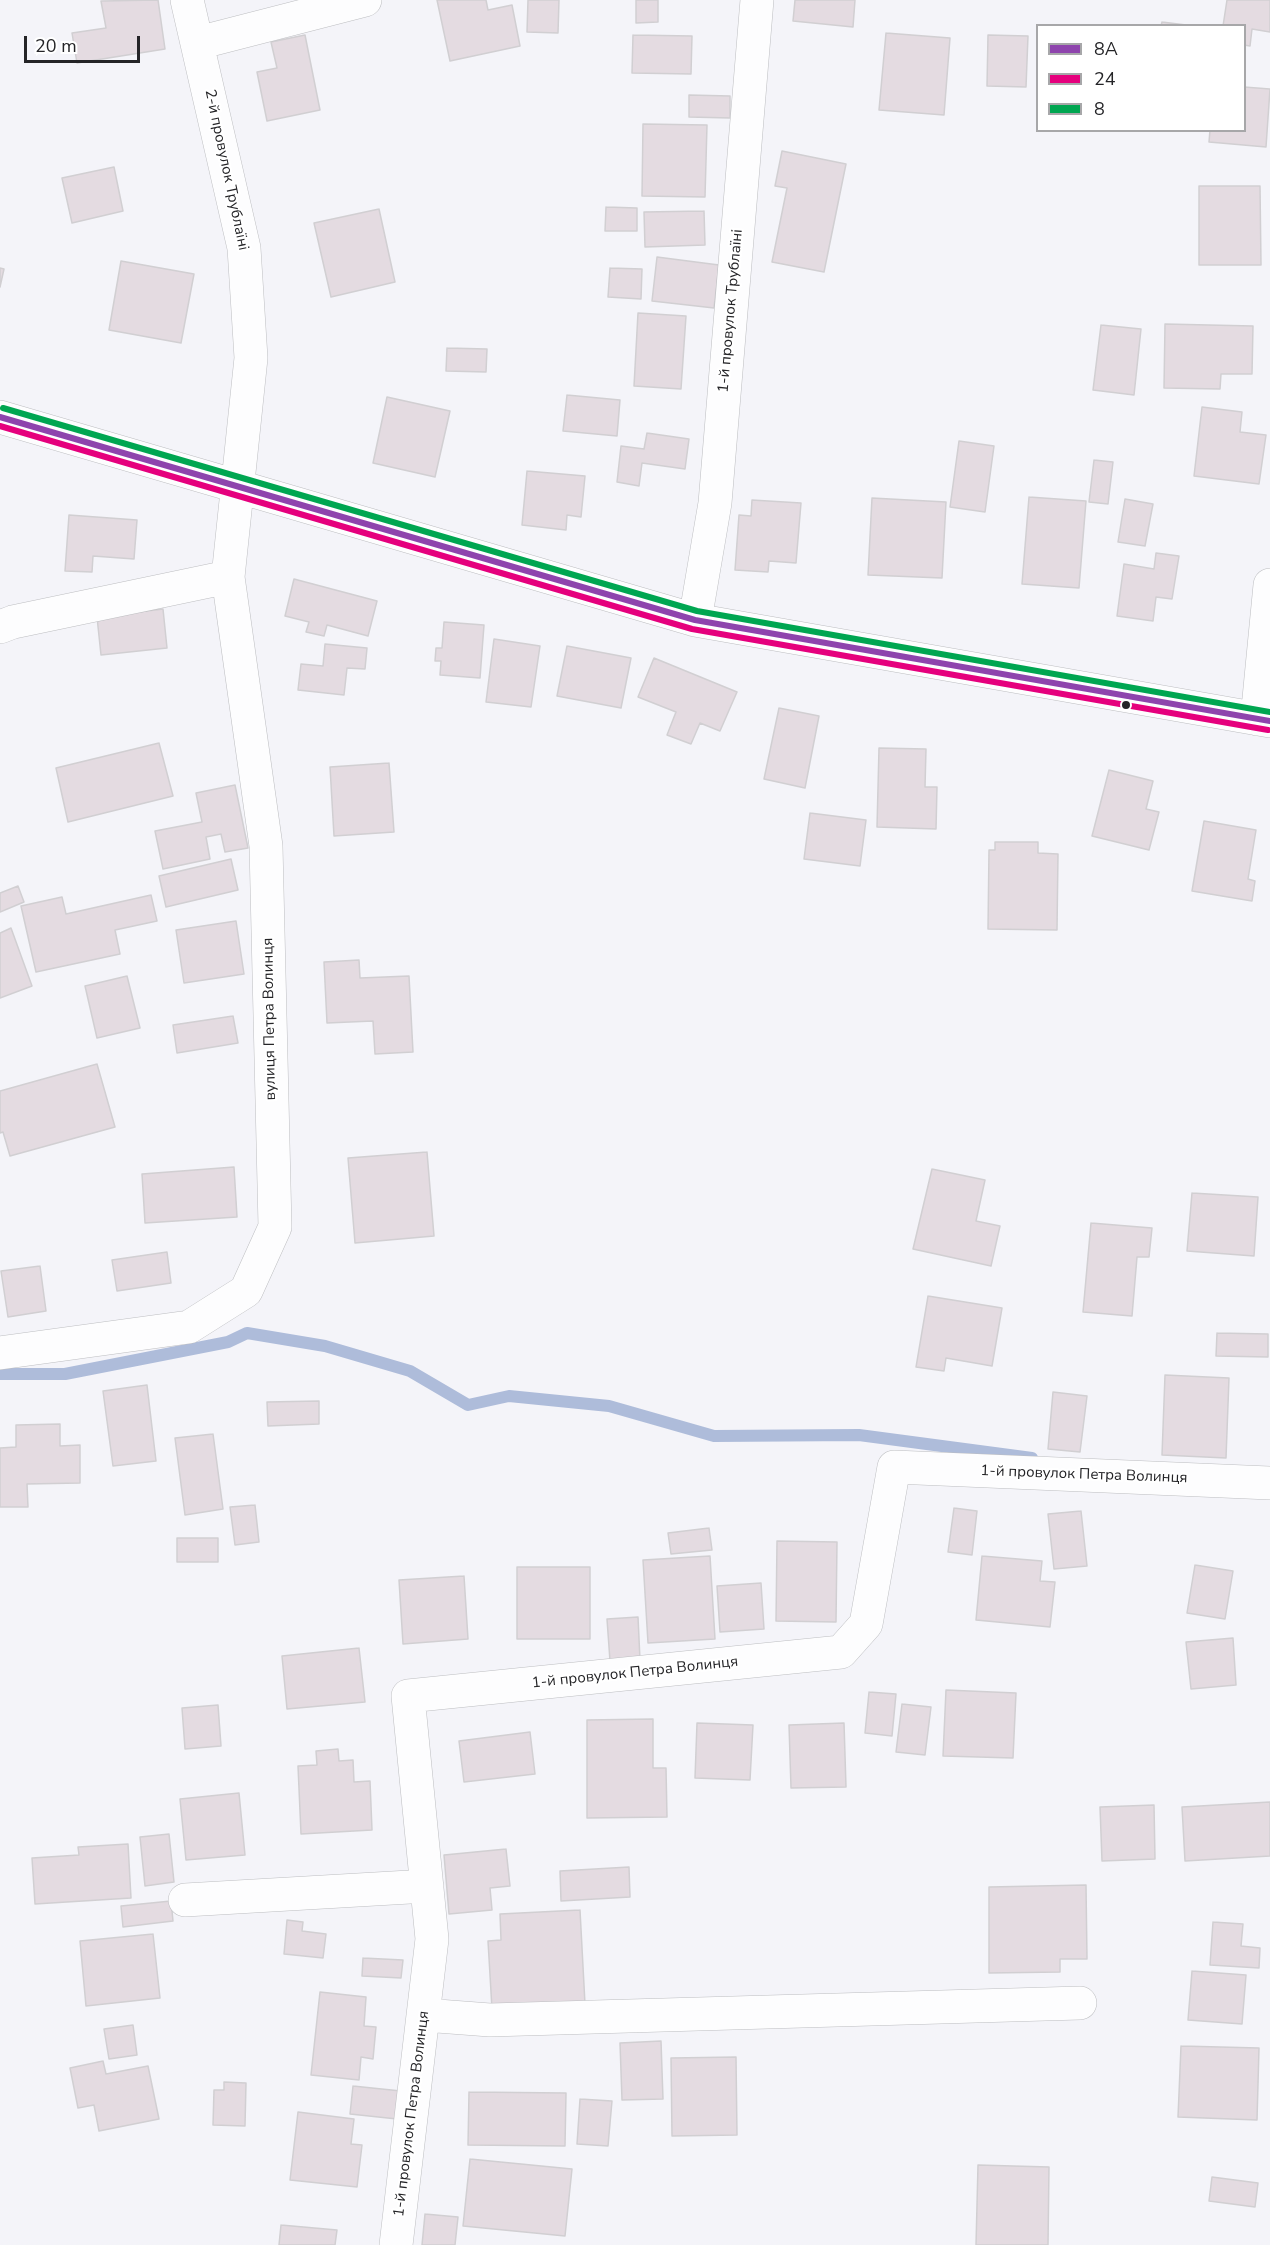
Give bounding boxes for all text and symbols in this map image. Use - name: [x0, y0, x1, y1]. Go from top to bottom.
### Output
- scale bar: [27, 24, 142, 62]
- legend: [1036, 24, 1246, 132]
- text: 20 m: [35, 34, 77, 58]
- text: 8А: [1094, 37, 1118, 61]
- text: 24: [1094, 67, 1116, 91]
- street label: 2-й провулок Трублаїні: [200, 88, 252, 252]
- text: 8: [1094, 97, 1105, 121]
- street label: 1-й провулок Трублаїні: [715, 228, 747, 394]
- unlabelled marker: [1120, 699, 1132, 711]
- street label: вулиця Петра Волинця: [260, 938, 280, 1100]
- street label: 1-й провулок Петра Волинця: [980, 1462, 1188, 1488]
- street label: 1-й провулок Петра Волинця: [531, 1653, 739, 1693]
- street label: 1-й провулок Петра Волинця: [390, 2010, 434, 2218]

